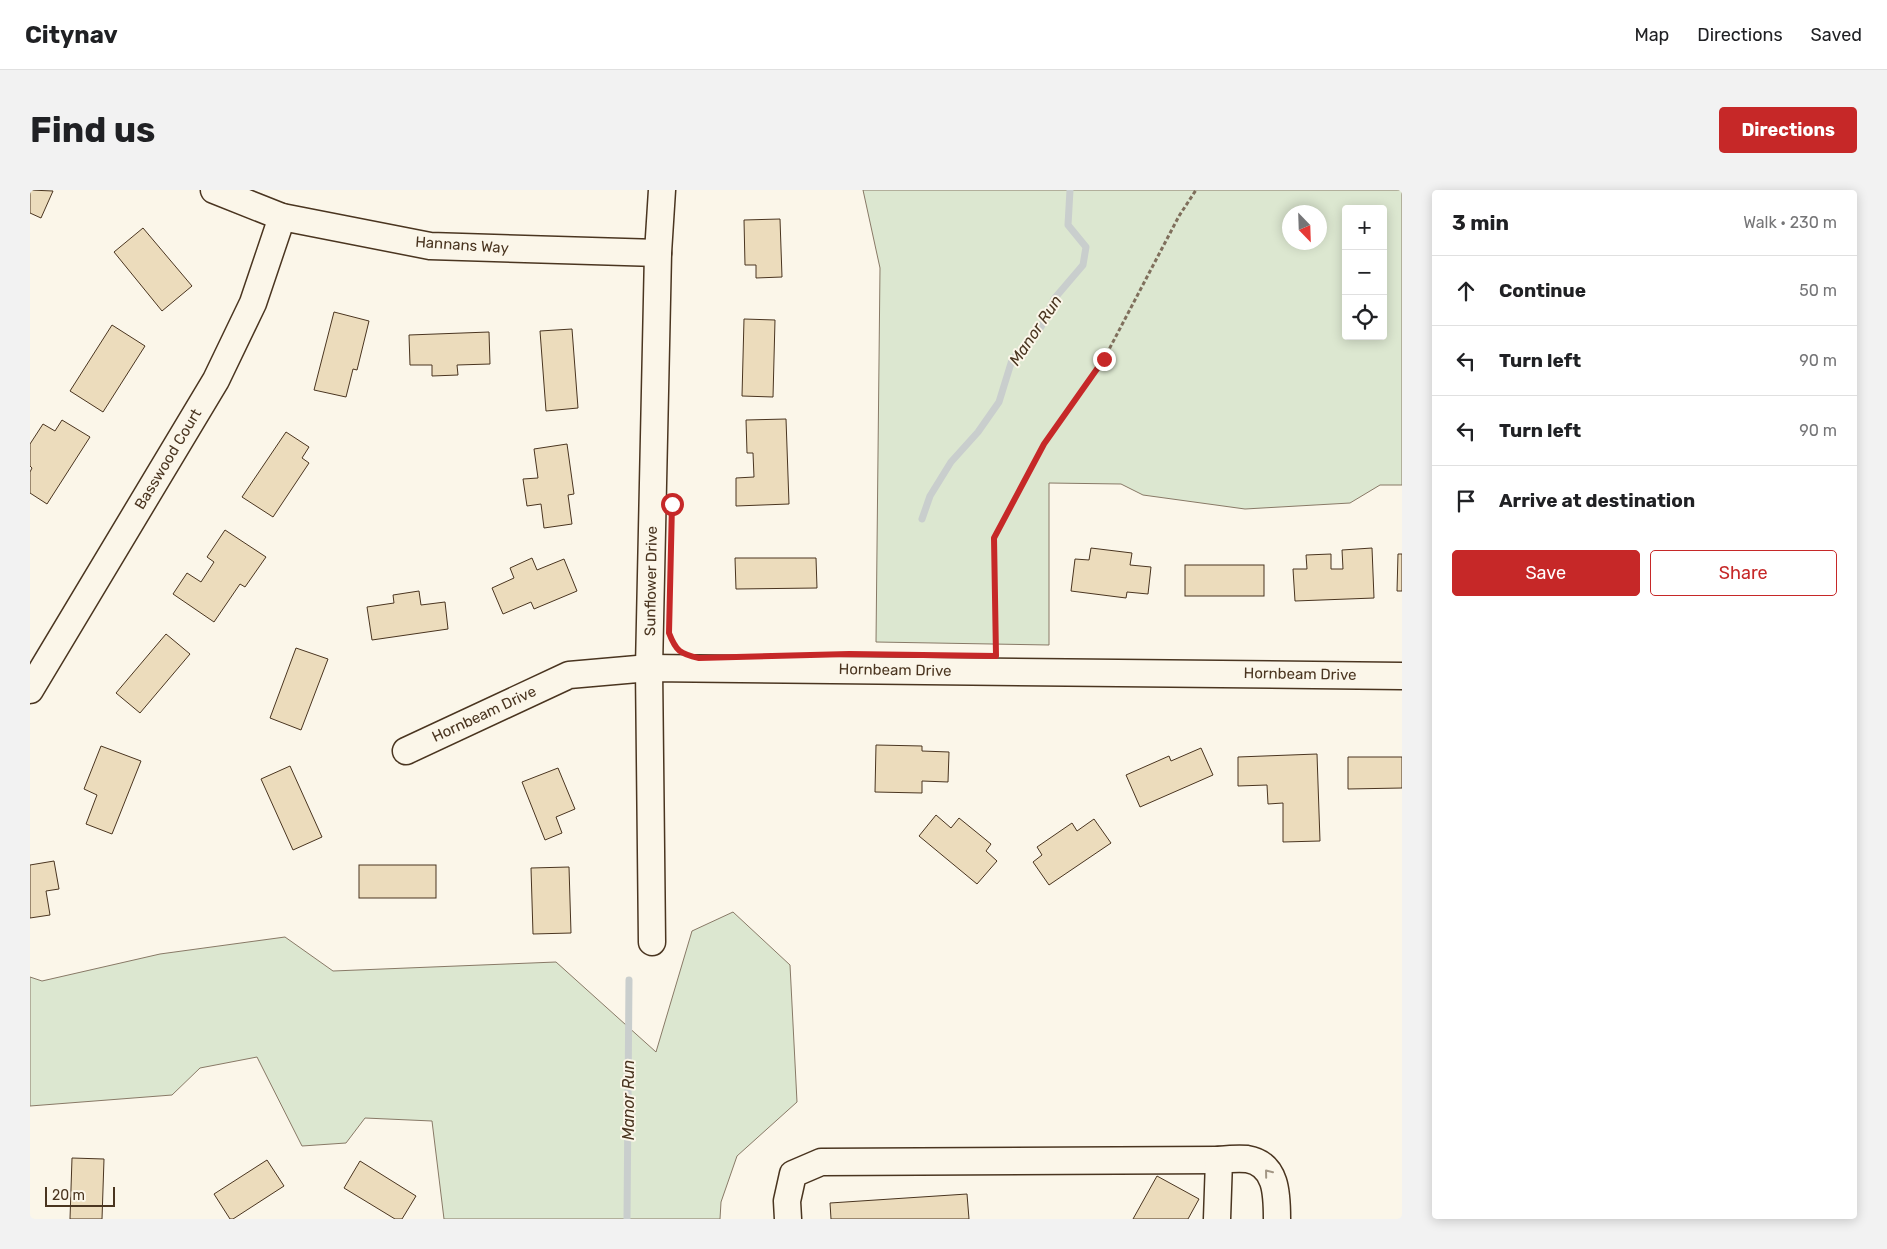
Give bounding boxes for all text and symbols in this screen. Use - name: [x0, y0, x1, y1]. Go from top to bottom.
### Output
- text: Citynav: [25, 21, 118, 49]
- text: Map: [1634, 24, 1669, 46]
- text: Directions: [1697, 24, 1783, 46]
- text: Saved: [1811, 24, 1862, 46]
- button: Directions: [1719, 107, 1857, 153]
- text: Find us: [30, 109, 155, 151]
- north arrow: [1282, 205, 1327, 250]
- map controls: [1342, 205, 1387, 340]
- button: +: [1342, 205, 1387, 250]
- text: 3 min: [1452, 210, 1509, 235]
- text: Walk · 230 m: [1743, 213, 1837, 232]
- street label: Hannans Way: [415, 233, 509, 257]
- button: −: [1342, 250, 1387, 295]
- icon: ahead: [1452, 277, 1480, 305]
- text: Continue: [1499, 279, 1586, 302]
- text: 50 m: [1799, 281, 1837, 300]
- water label: Manor Run: [1005, 292, 1066, 369]
- button: locate: [1342, 295, 1387, 340]
- icon: left: [1452, 347, 1480, 375]
- route end: [1093, 348, 1116, 371]
- text: Turn left: [1499, 349, 1581, 372]
- text: 90 m: [1799, 351, 1837, 370]
- street label: Basswood Court: [131, 405, 205, 513]
- icon: left: [1452, 417, 1480, 445]
- text: Turn left: [1499, 419, 1581, 442]
- text: 90 m: [1799, 421, 1837, 440]
- icon: arrive: [1452, 487, 1480, 515]
- text: Arrive at destination: [1499, 489, 1695, 512]
- route start: [661, 493, 684, 516]
- street label: Sunflower Drive: [641, 526, 661, 636]
- button: Save: [1452, 550, 1640, 596]
- button: Share: [1650, 550, 1837, 596]
- street label: Hornbeam Drive: [838, 660, 952, 680]
- street label: Hornbeam Drive: [1243, 664, 1357, 684]
- street label: Hornbeam Drive: [429, 682, 539, 746]
- water label: Manor Run: [619, 1060, 638, 1140]
- one-way arrow: [1265, 1169, 1274, 1178]
- scale bar: [45, 1184, 115, 1207]
- text: 20 m: [52, 1187, 85, 1204]

